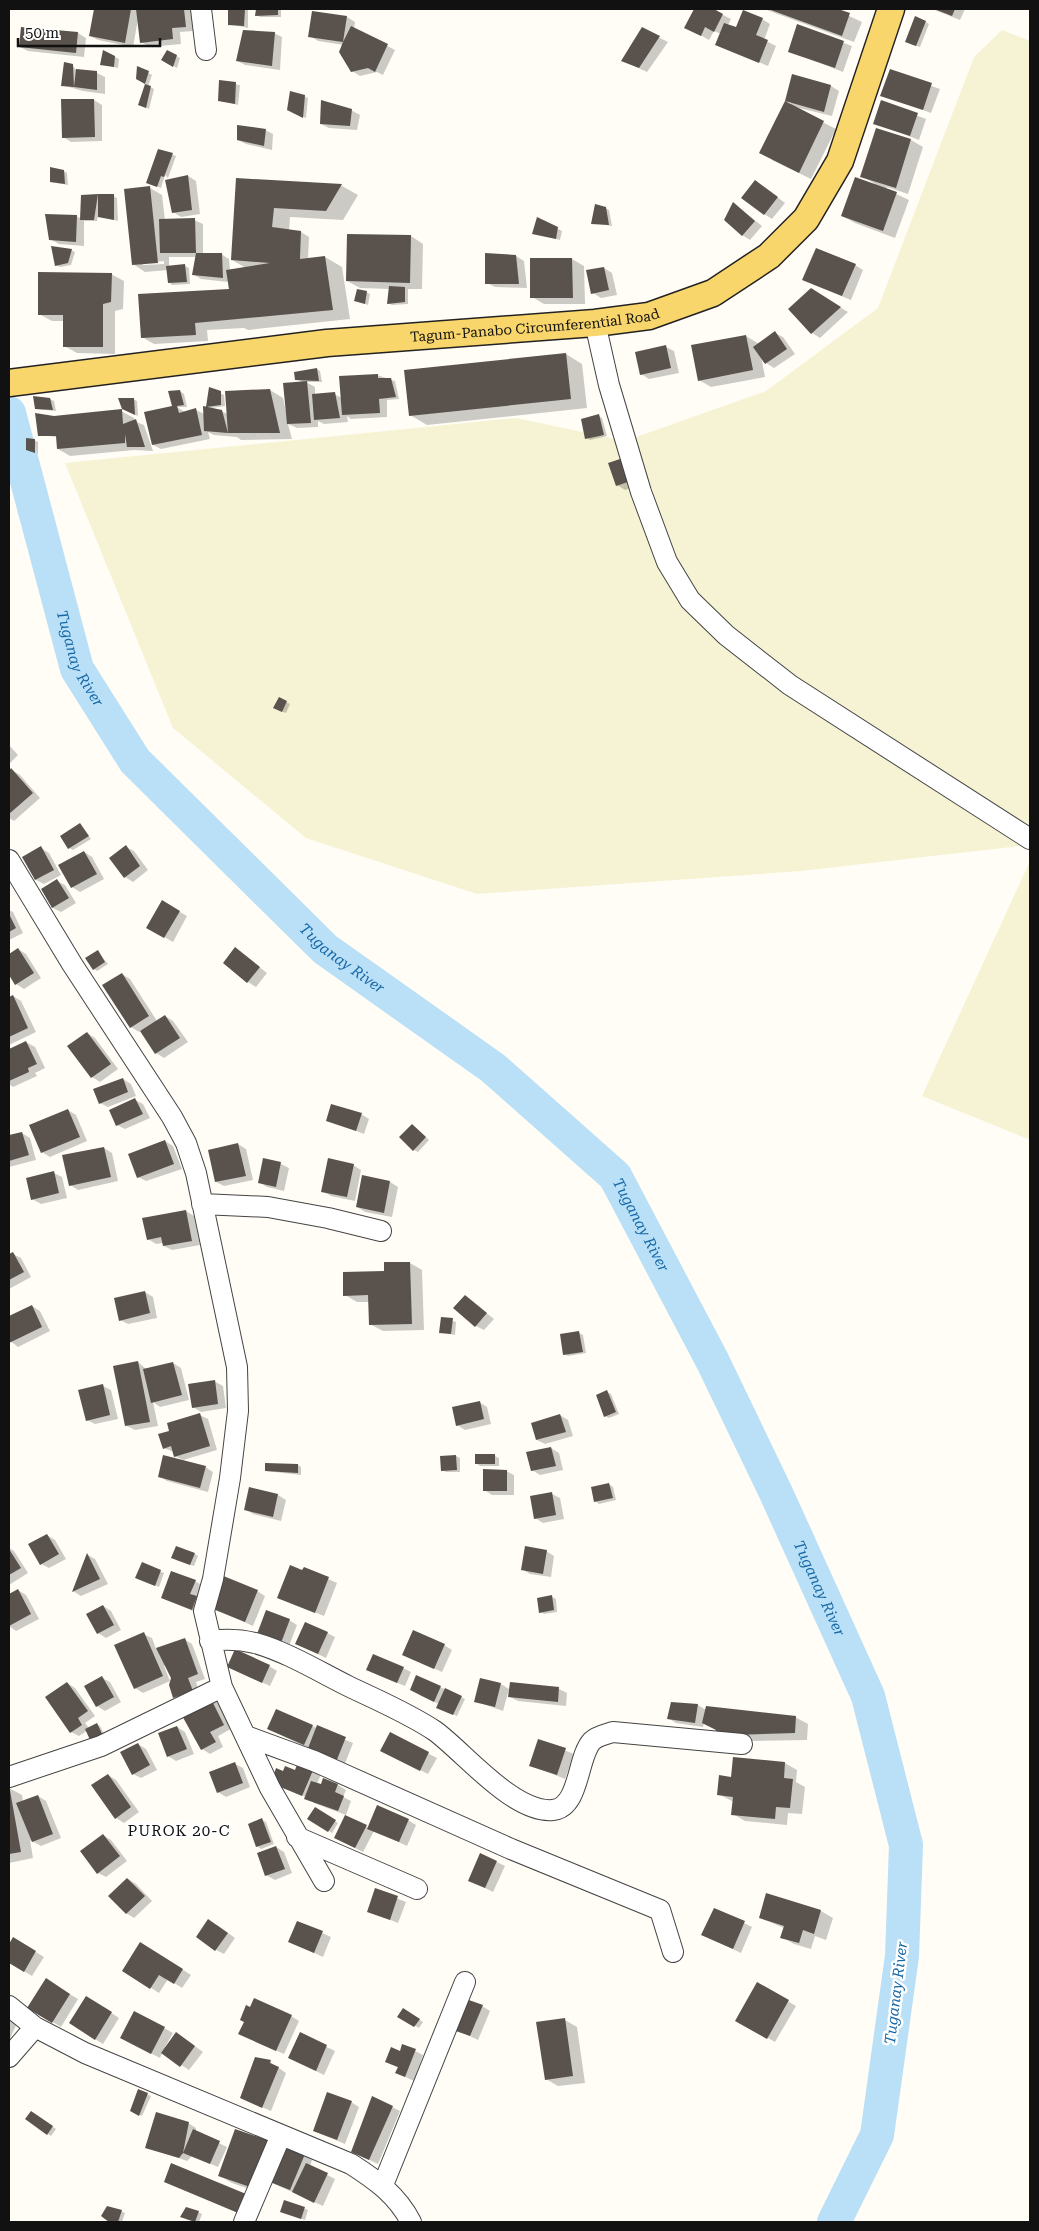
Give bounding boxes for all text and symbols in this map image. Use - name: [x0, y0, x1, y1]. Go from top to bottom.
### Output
- scale bar: [18, 15, 160, 47]
- text: 50 m: [25, 24, 60, 42]
- street label: Tagum-Panabo Circumferential Road: [409, 305, 662, 345]
- water label: Tuganay River: [53, 608, 108, 711]
- water label: Tuganay River: [295, 920, 389, 998]
- water label: Tuganay River: [609, 1175, 673, 1275]
- water label: Tuganay River: [790, 1538, 849, 1640]
- district label: PUROK 20-C: [128, 1822, 230, 1840]
- water label: Tuganay River: [881, 1940, 911, 2045]

